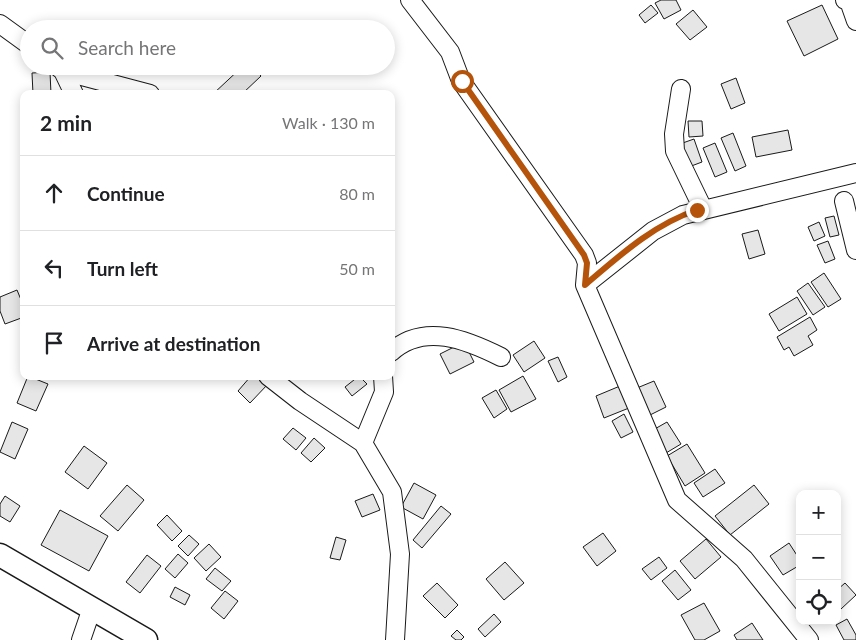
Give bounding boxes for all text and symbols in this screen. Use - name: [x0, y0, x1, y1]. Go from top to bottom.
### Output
- search box: [20, 20, 395, 75]
- icon: search: [38, 34, 66, 62]
- text: Search here: [78, 36, 176, 59]
- route start: [451, 70, 474, 93]
- text: 2 min: [40, 110, 92, 135]
- text: Walk · 130 m: [282, 113, 375, 132]
- icon: ahead: [40, 179, 68, 207]
- text: Continue: [87, 182, 165, 205]
- text: 80 m: [339, 184, 375, 203]
- route end: [686, 199, 709, 222]
- icon: left: [40, 254, 68, 282]
- text: Turn left: [87, 257, 158, 280]
- text: 50 m: [339, 259, 375, 278]
- icon: arrive: [40, 329, 68, 357]
- text: Arrive at destination: [87, 332, 260, 355]
- map controls: [796, 490, 841, 625]
- button: +: [796, 490, 841, 535]
- button: −: [796, 535, 841, 580]
- button: locate: [796, 580, 841, 625]

